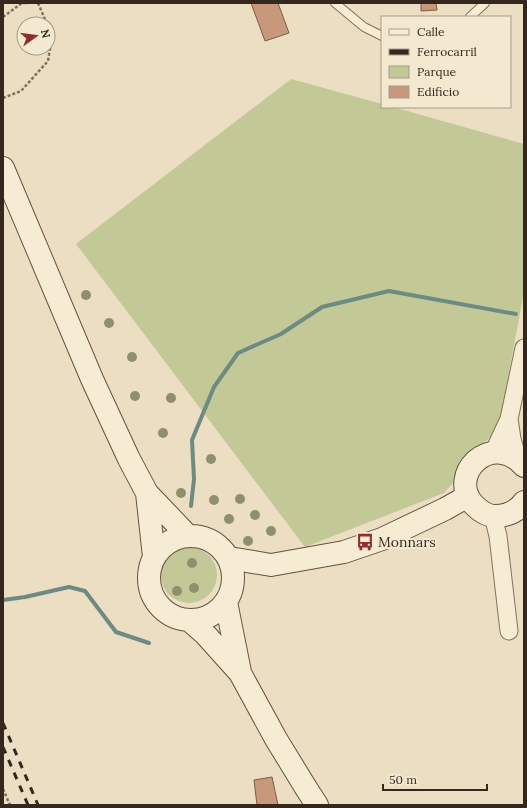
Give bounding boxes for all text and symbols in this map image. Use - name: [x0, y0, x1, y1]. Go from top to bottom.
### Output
- north arrow: [16, 16, 56, 56]
- legend: [381, 16, 511, 108]
- text: Calle: [417, 24, 445, 39]
- text: N: [38, 28, 54, 40]
- text: Ferrocarril: [417, 44, 477, 59]
- text: Parque: [417, 64, 457, 79]
- text: Edificio: [417, 84, 459, 99]
- bus stop icon: Monnars: [355, 532, 375, 552]
- place label: Monnars: [378, 533, 436, 551]
- scale bar: [383, 766, 487, 792]
- text: 50 m: [389, 772, 417, 787]

